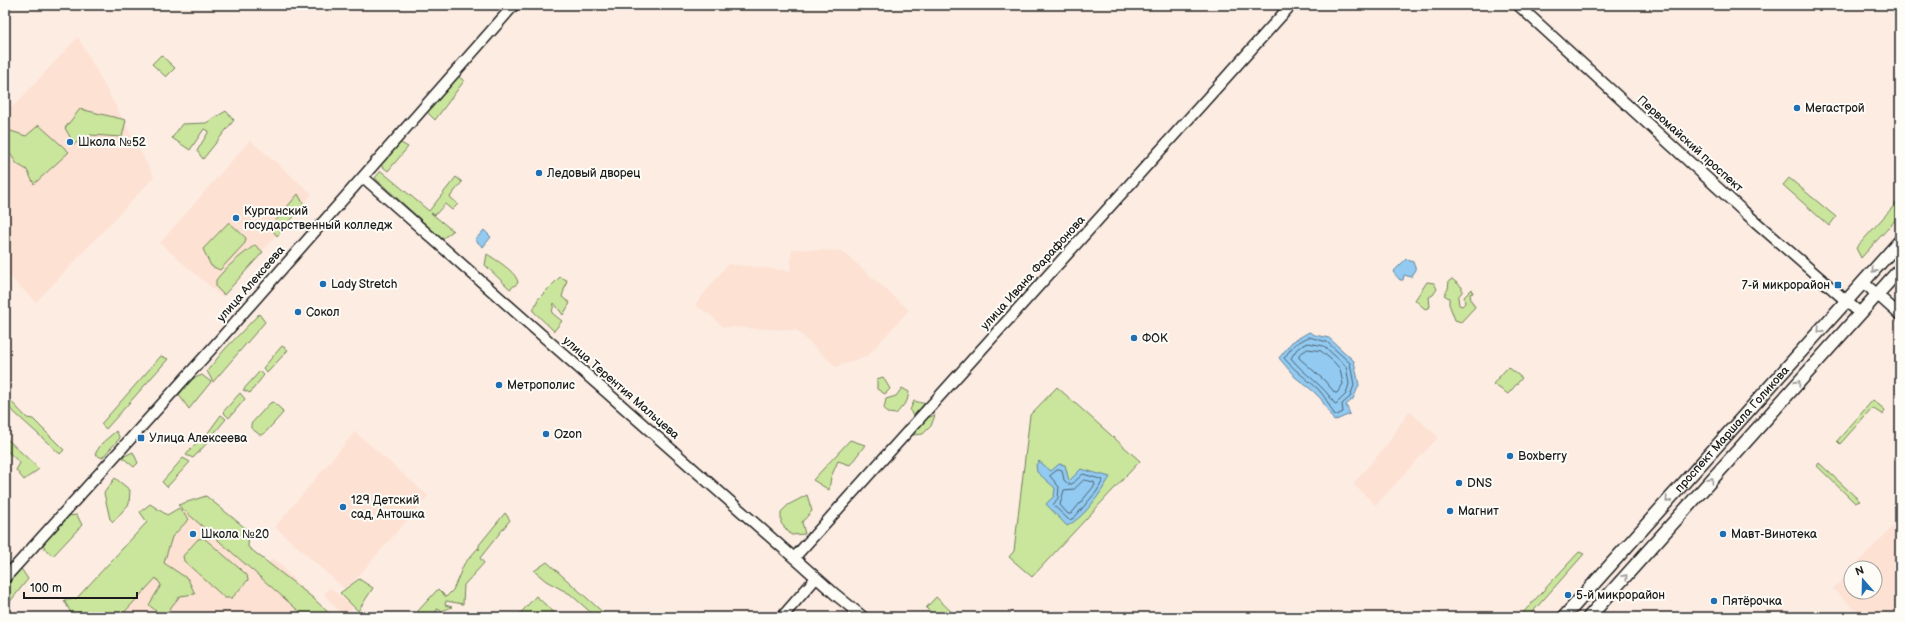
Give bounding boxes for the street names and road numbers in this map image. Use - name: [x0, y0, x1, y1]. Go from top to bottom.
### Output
- street label: Первомайский проспект: [1634, 92, 1746, 196]
- street label: улица Ивана Фарафонова: [978, 213, 1088, 333]
- street label: улица Алексеева: [214, 243, 288, 325]
- street label: улица Терентия Мальцева: [560, 333, 682, 443]
- street label: проспект Маршала Голикова: [1672, 363, 1792, 495]

